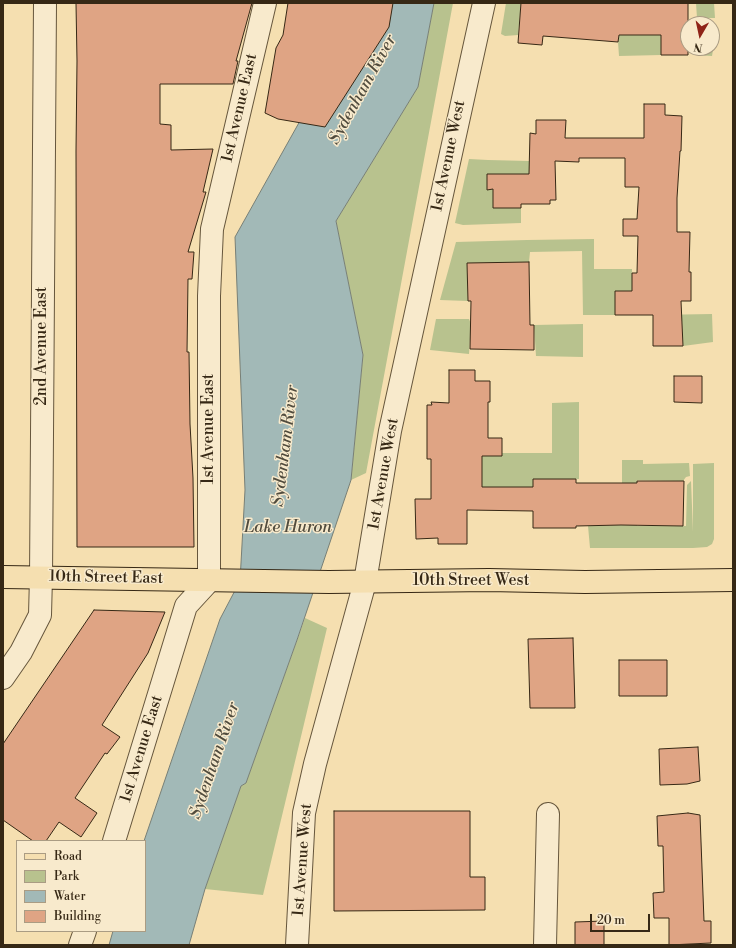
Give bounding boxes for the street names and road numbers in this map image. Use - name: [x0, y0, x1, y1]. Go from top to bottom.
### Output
- street label: 1st Avenue East: [218, 52, 262, 164]
- street label: 1st Avenue West: [428, 99, 470, 213]
- street label: 2nd Avenue East: [32, 286, 52, 406]
- street label: 1st Avenue East: [199, 374, 219, 484]
- street label: 1st Avenue West: [365, 416, 403, 532]
- street label: 10th Street East: [49, 567, 163, 589]
- street label: 10th Street West: [413, 571, 529, 591]
- street label: 1st Avenue East: [117, 693, 167, 805]
- street label: 1st Avenue West: [289, 803, 317, 917]

